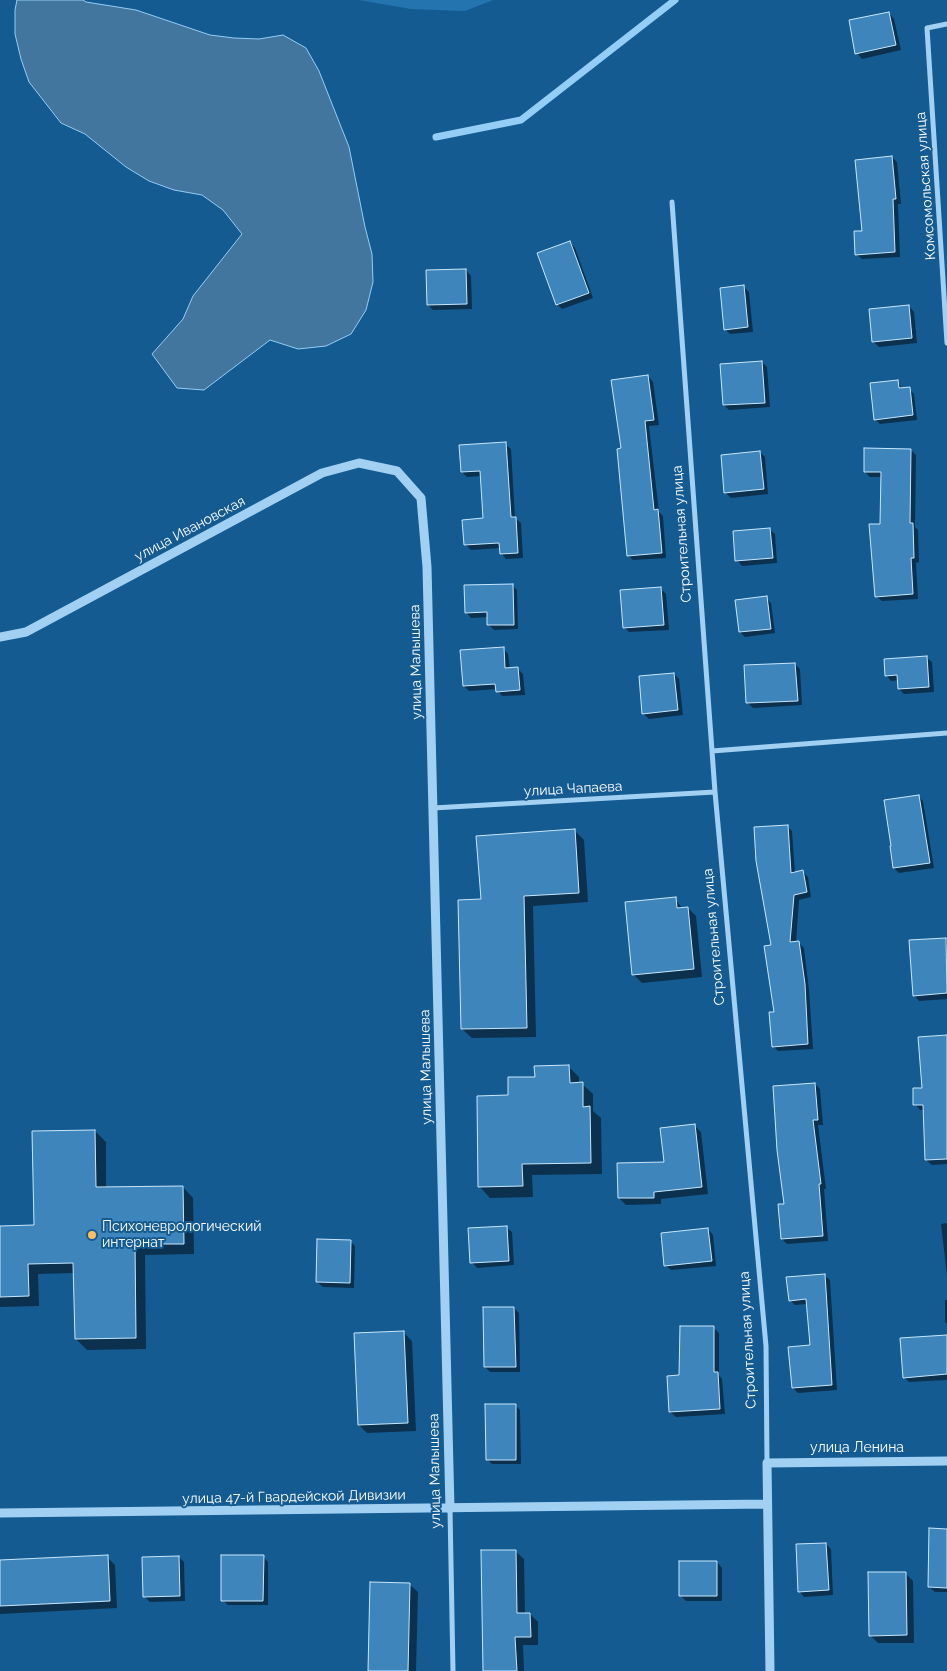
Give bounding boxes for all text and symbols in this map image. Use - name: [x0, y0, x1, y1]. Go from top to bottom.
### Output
- street label: Комсомольская улица: [912, 111, 940, 261]
- street label: Строительная улица: [669, 465, 695, 603]
- street label: улица Ивановская: [132, 493, 248, 565]
- street label: улица Малышева: [407, 604, 425, 720]
- street label: улица Чапаева: [523, 778, 623, 800]
- street label: Строительная улица: [700, 868, 728, 1006]
- street label: улица Малышева: [417, 1009, 435, 1125]
- place label: Психоневрологический интернат: [102, 1219, 262, 1252]
- marker: Психоневрологический интернат: [86, 1229, 98, 1241]
- street label: Строительная улица: [736, 1271, 760, 1409]
- street label: улица Малышева: [426, 1413, 444, 1529]
- street label: улица Ленина: [810, 1440, 904, 1456]
- street label: улица 47-й Гвардейской Дивизии: [182, 1487, 406, 1507]

